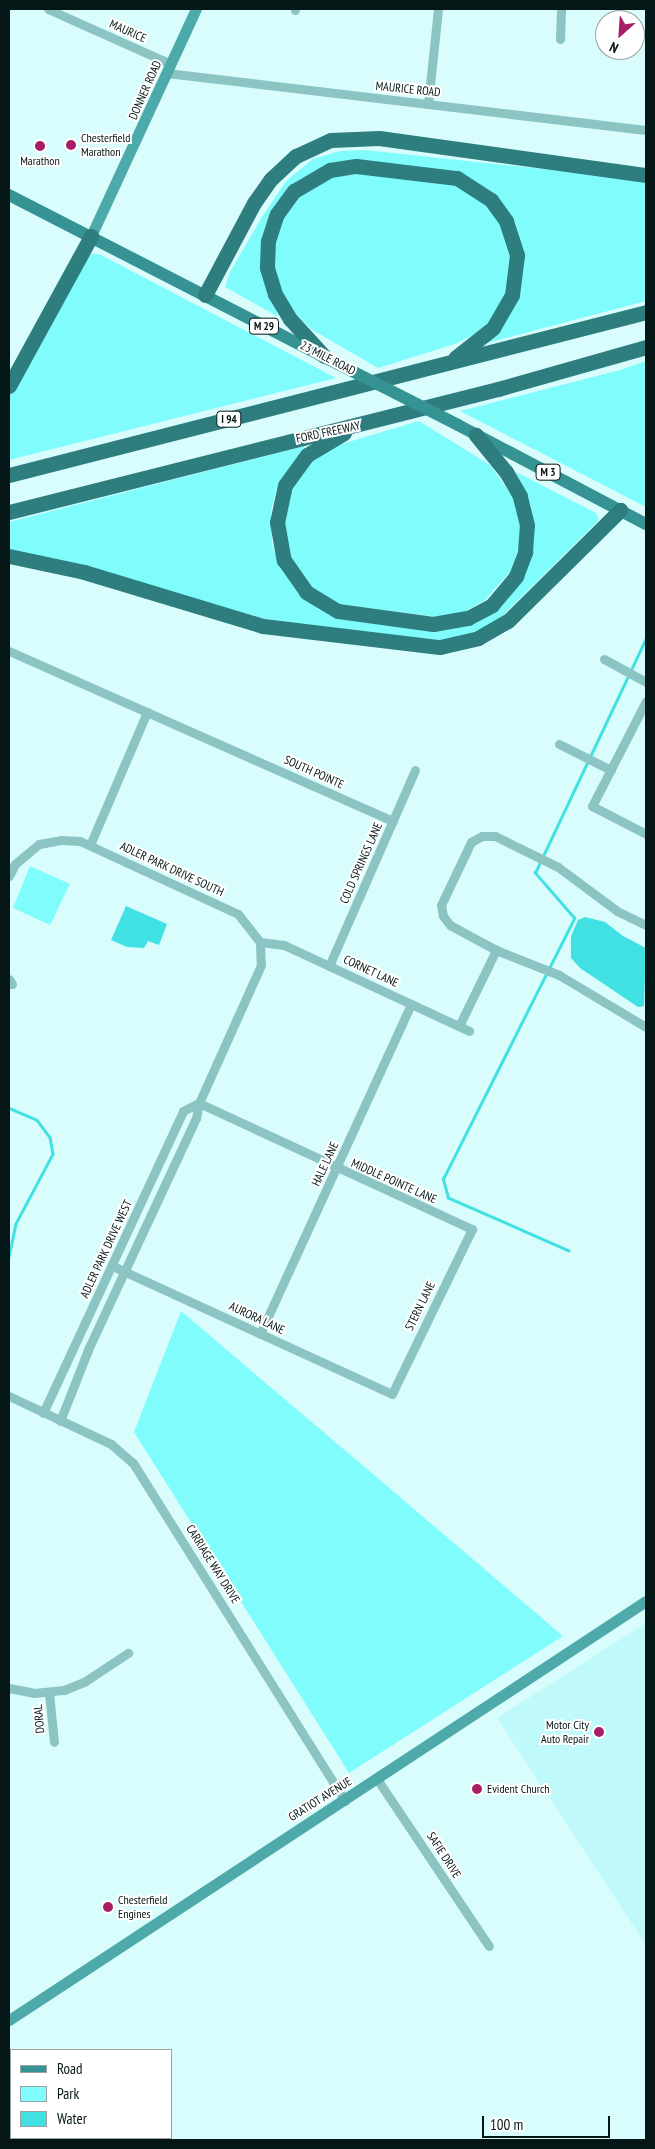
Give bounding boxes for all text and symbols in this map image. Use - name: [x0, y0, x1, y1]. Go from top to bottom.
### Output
- north arrow: [595, 10, 645, 60]
- street label: MAURICE: [107, 17, 149, 45]
- text: N: [607, 38, 621, 57]
- street label: DONNER ROAD: [126, 58, 164, 122]
- street label: MAURICE ROAD: [375, 78, 441, 100]
- place label: Chesterfield Marathon: [81, 131, 130, 159]
- marker: Chesterfield Marathon: [65, 139, 77, 151]
- marker: Marathon: [34, 140, 46, 152]
- place label: Marathon: [20, 154, 60, 168]
- road number: M 29: [248, 318, 280, 334]
- street label: 23 MILE ROAD: [298, 338, 358, 378]
- road number: I 94: [215, 410, 243, 428]
- street label: FORD FREEWAY: [295, 418, 361, 446]
- road number: M 3: [536, 464, 560, 481]
- street label: SOUTH POINTE: [282, 752, 346, 792]
- street label: COLD SPRINGS LANE: [337, 820, 385, 906]
- street label: ADLER PARK DRIVE SOUTH: [118, 839, 226, 899]
- street label: CORNET LANE: [341, 952, 401, 990]
- street label: HALE LANE: [309, 1140, 341, 1188]
- street label: MIDDLE POINTE LANE: [349, 1156, 439, 1206]
- street label: ADLER PARK DRIVE WEST: [77, 1198, 135, 1300]
- street label: STERN LANE: [402, 1279, 438, 1333]
- street label: AURORA LANE: [227, 1299, 287, 1337]
- street label: CARRIAGE WAY DRIVE: [183, 1522, 243, 1606]
- street label: DORAL: [31, 1704, 47, 1734]
- place label: Motor City Auto Repair: [541, 1718, 589, 1746]
- marker: Motor City Auto Repair: [593, 1726, 605, 1738]
- street label: GRATIOT AVENUE: [285, 1774, 355, 1824]
- place label: Evident Church: [487, 1782, 549, 1796]
- marker: Evident Church: [471, 1783, 483, 1795]
- street label: SAFIE DRIVE: [424, 1829, 464, 1881]
- place label: Chesterfield Engines: [118, 1893, 167, 1921]
- marker: Chesterfield Engines: [102, 1901, 114, 1913]
- legend: [10, 2049, 172, 2139]
- text: Road: [57, 2059, 83, 2078]
- text: Park: [57, 2084, 79, 2103]
- scale bar: [485, 2106, 612, 2138]
- text: Water: [57, 2109, 87, 2128]
- text: 100 m: [490, 2115, 523, 2134]

